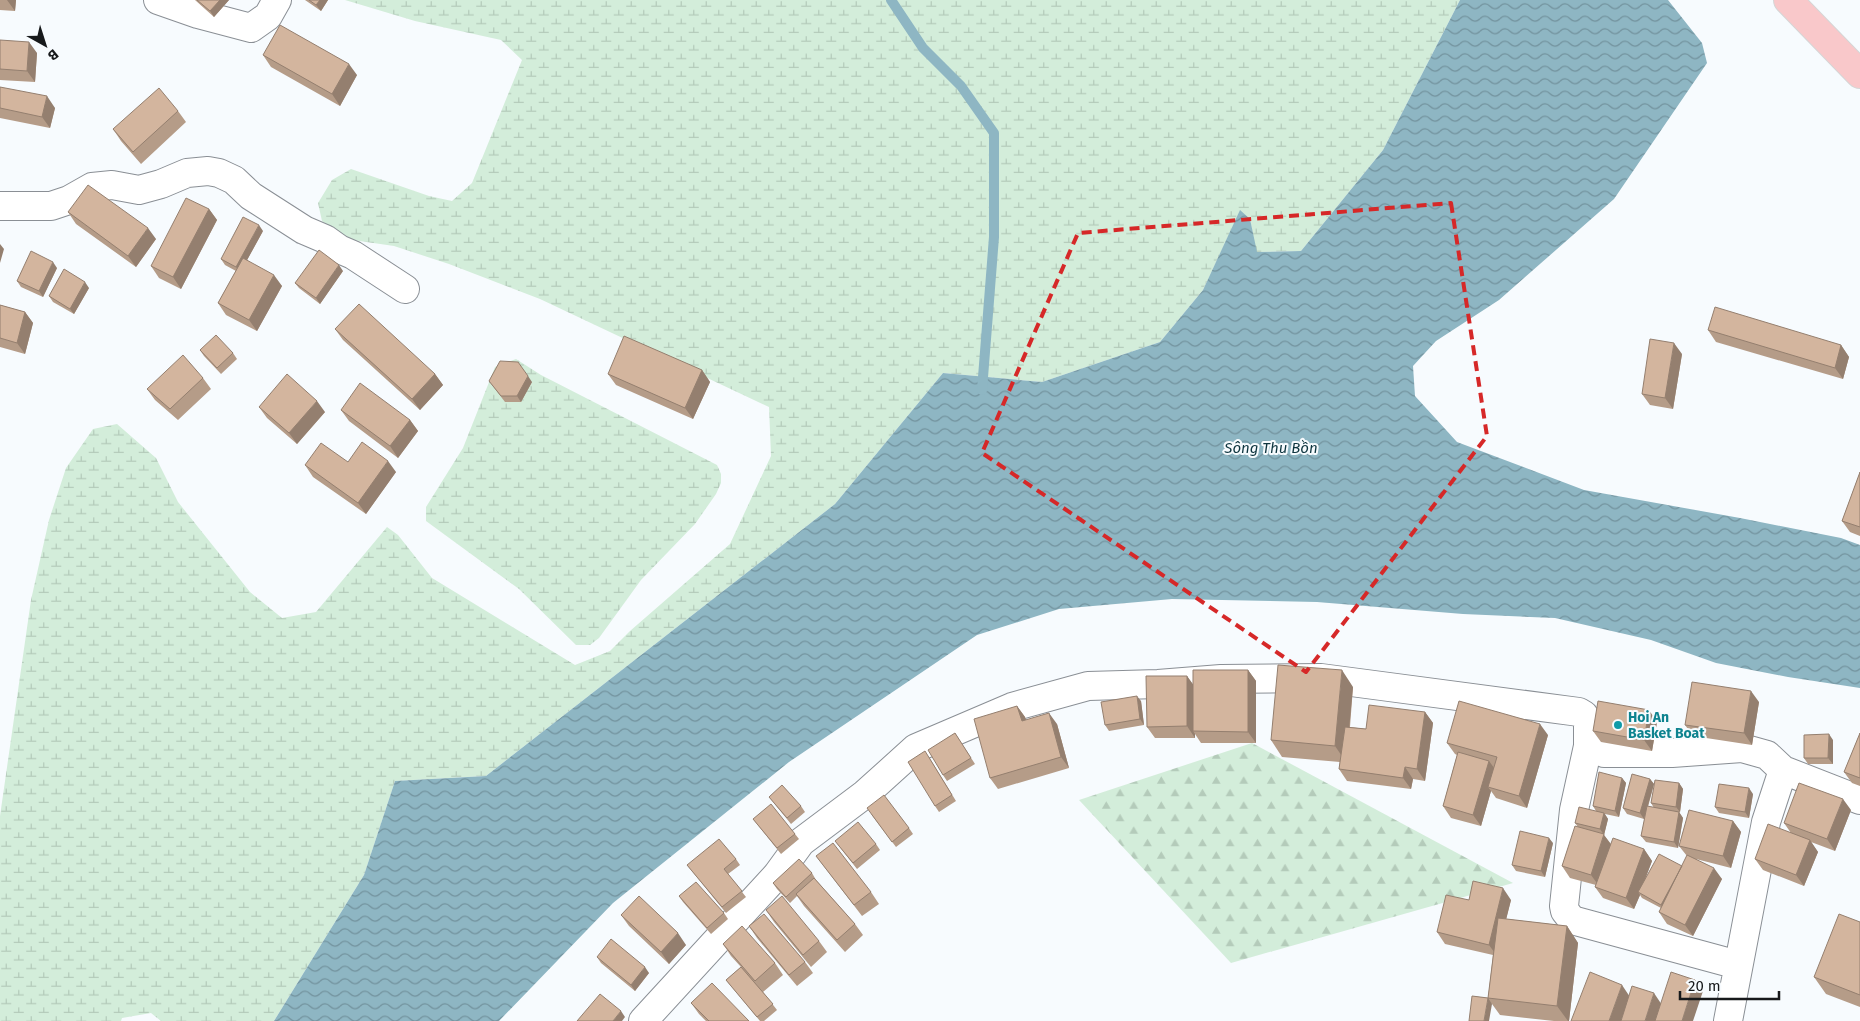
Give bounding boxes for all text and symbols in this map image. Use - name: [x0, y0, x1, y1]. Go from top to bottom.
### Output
- north arrow: [20, 20, 70, 70]
- text: B: [44, 45, 62, 64]
- water label: Sông Thu Bồn: [1223, 439, 1318, 457]
- place label: Hoi An Basket Boat: [1628, 709, 1705, 742]
- marker: Hoi An Basket Boat: [1612, 719, 1624, 731]
- scale bar: [1680, 968, 1779, 1000]
- text: 20 m: [1688, 977, 1721, 995]

